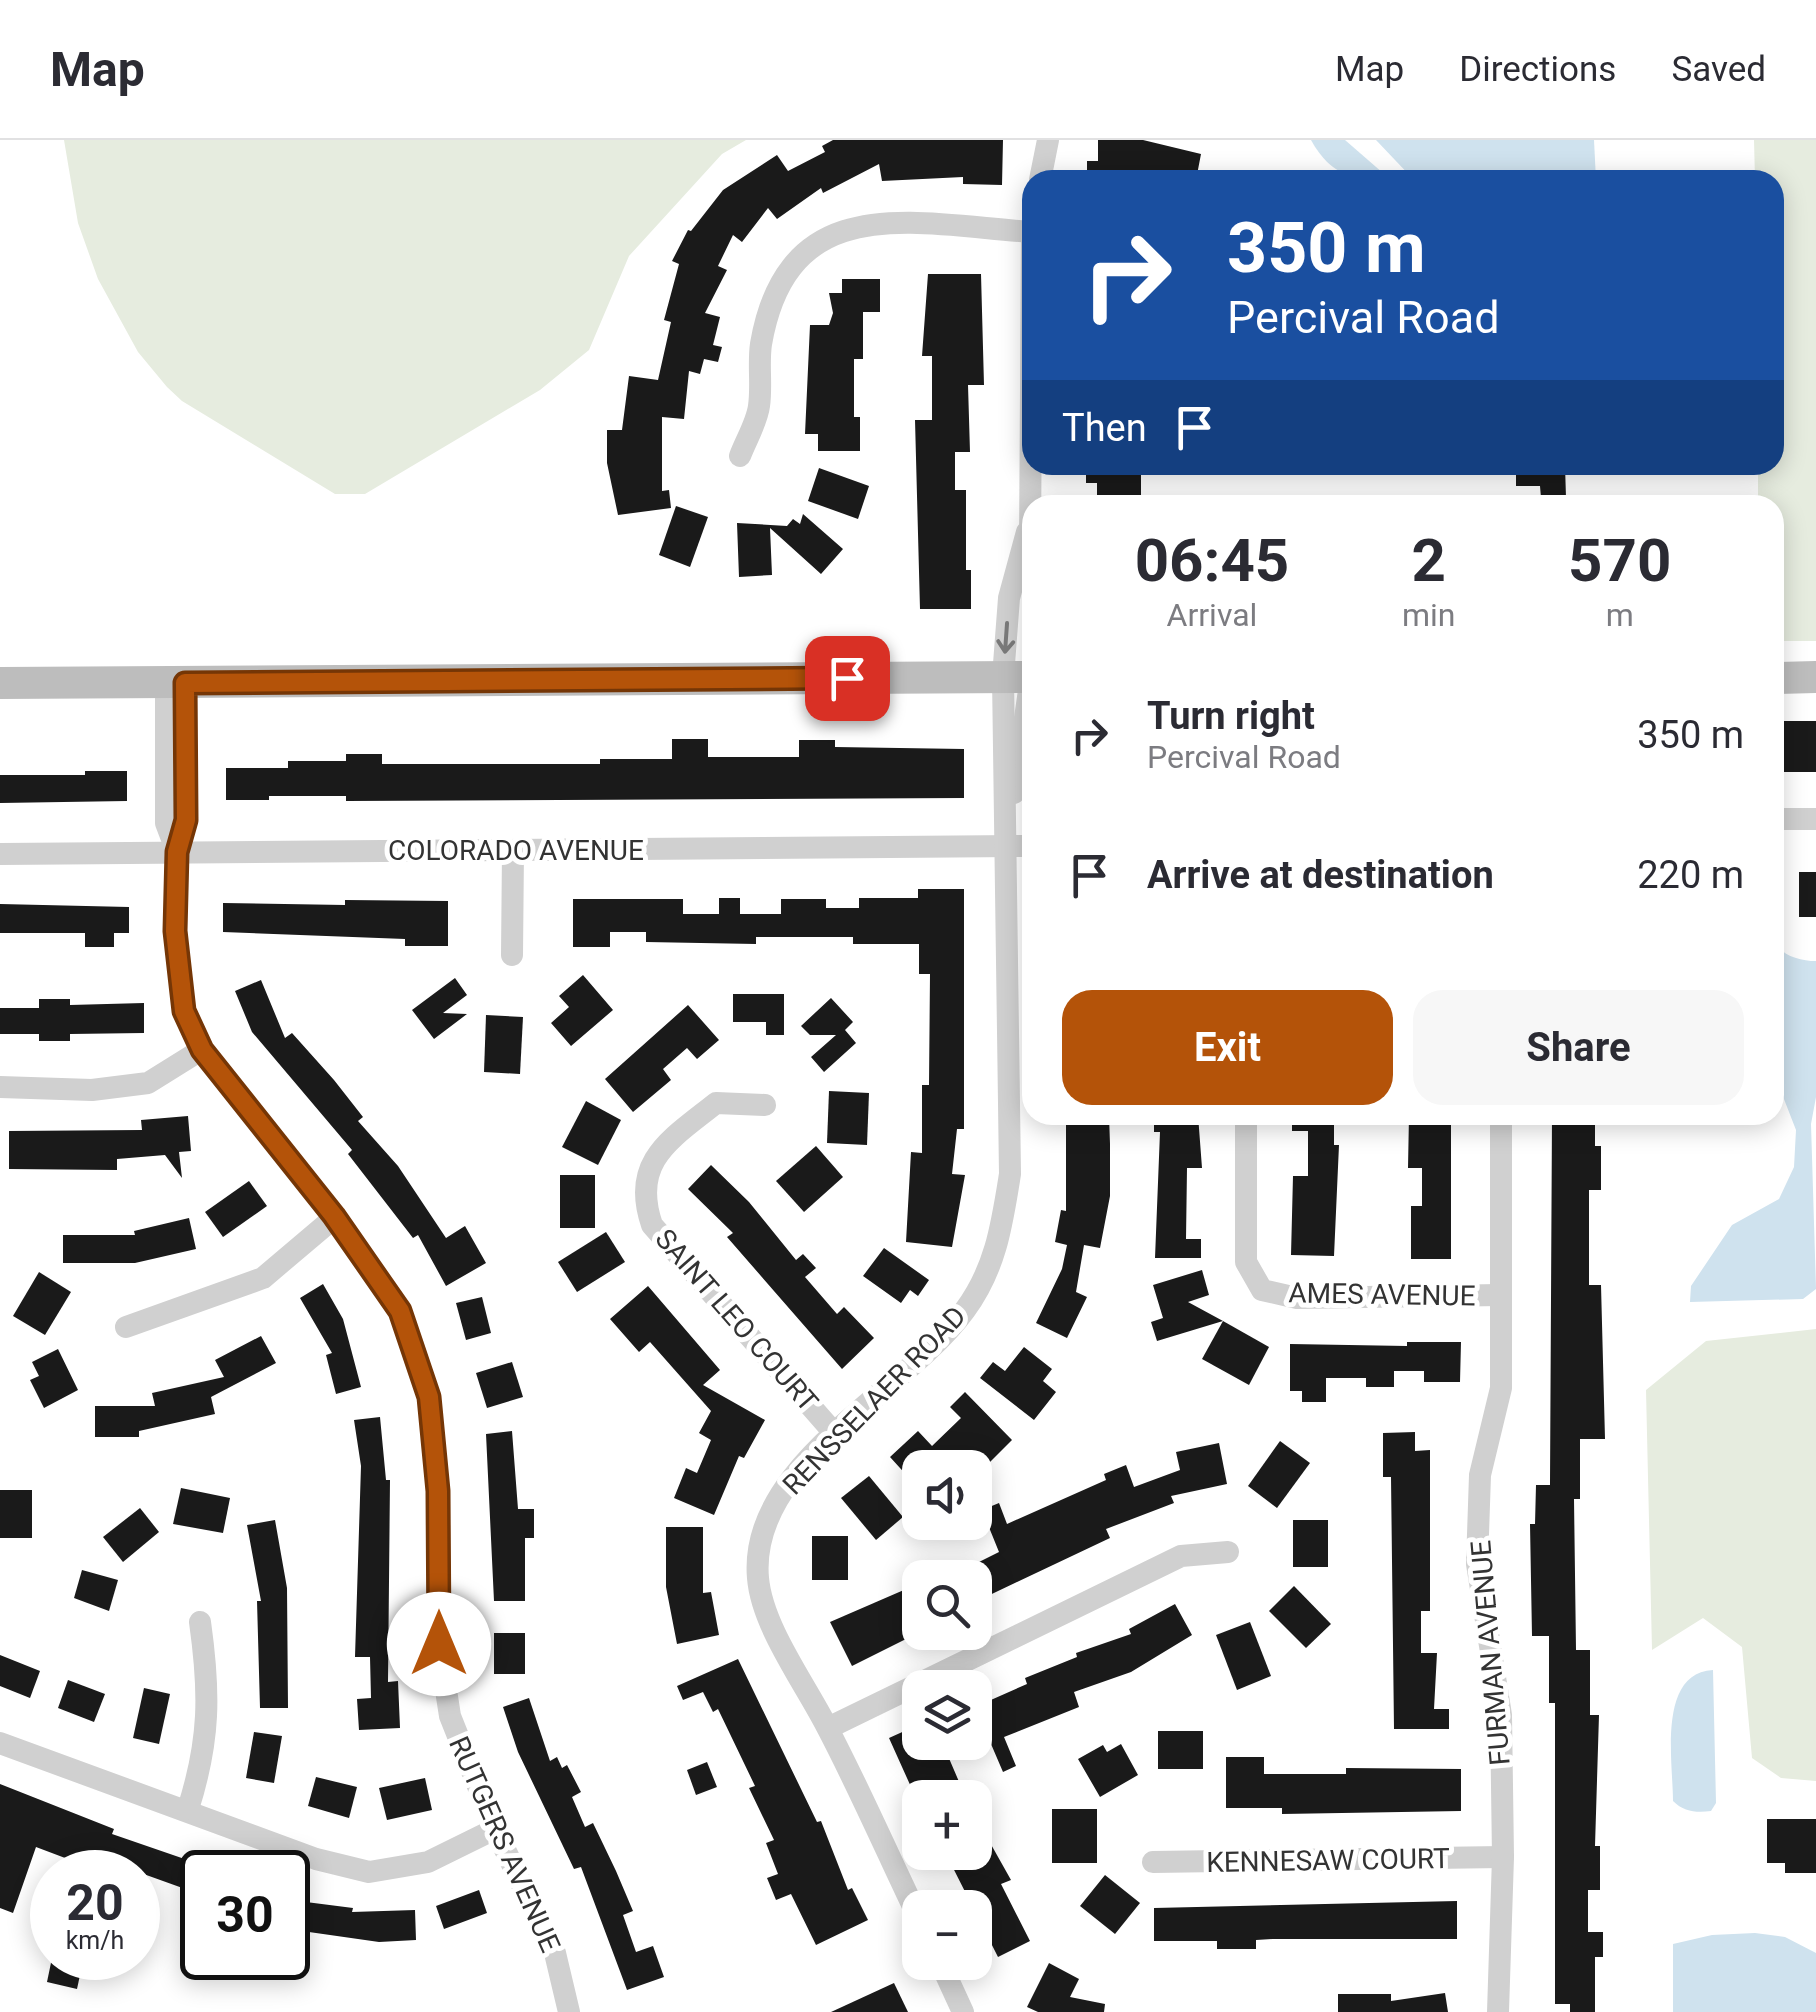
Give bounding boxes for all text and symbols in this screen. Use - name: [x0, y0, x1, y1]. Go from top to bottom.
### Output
- text: Map: [50, 41, 145, 98]
- text: Map: [1335, 49, 1404, 90]
- text: Directions: [1459, 49, 1616, 90]
- text: Saved: [1671, 49, 1766, 90]
- text: 350 m: [1227, 207, 1426, 289]
- icon: right: [1062, 210, 1192, 340]
- text: Percival Road: [1227, 291, 1500, 344]
- icon: arrive: [1167, 400, 1222, 455]
- text: Then: [1062, 406, 1147, 450]
- text: 06:45: [1135, 525, 1289, 596]
- text: 2: [1411, 525, 1446, 596]
- text: 570: [1568, 525, 1671, 596]
- text: Arrival: [1167, 596, 1257, 634]
- text: min: [1402, 596, 1455, 634]
- text: m: [1606, 596, 1634, 634]
- one-way arrow: [997, 622, 1016, 654]
- pin: [805, 636, 890, 721]
- icon: arrive: [820, 651, 875, 706]
- text: Turn right: [1147, 694, 1315, 738]
- icon: right: [1062, 708, 1117, 763]
- text: 350 m: [1637, 713, 1744, 757]
- text: Percival Road: [1147, 738, 1341, 776]
- street label: COLORADO AVENUE: [388, 834, 644, 867]
- icon: arrive: [1062, 848, 1117, 903]
- text: Arrive at destination: [1147, 853, 1494, 897]
- text: 220 m: [1637, 853, 1744, 897]
- button: Exit: [1062, 990, 1393, 1105]
- button: Share: [1413, 990, 1744, 1105]
- street label: SAINT LEO COURT: [648, 1222, 825, 1419]
- street label: AMES AVENUE: [1288, 1276, 1476, 1313]
- street label: RENSSELAER ROAD: [776, 1299, 973, 1501]
- map controls: [902, 1450, 992, 1980]
- button: sound: [902, 1450, 992, 1540]
- street label: FURMAN AVENUE: [1464, 1539, 1517, 1767]
- button: search: [902, 1560, 992, 1650]
- position arrow: [387, 1592, 491, 1696]
- button: layers: [902, 1670, 992, 1760]
- street label: RUTGERS AVENUE: [442, 1731, 567, 1957]
- button: +: [902, 1780, 992, 1870]
- street label: KENNESAW COURT: [1206, 1842, 1450, 1879]
- speed limit sign: 30: [180, 1850, 310, 1980]
- text: 20: [66, 1874, 124, 1932]
- button: −: [902, 1890, 992, 1980]
- text: km/h: [66, 1926, 124, 1955]

